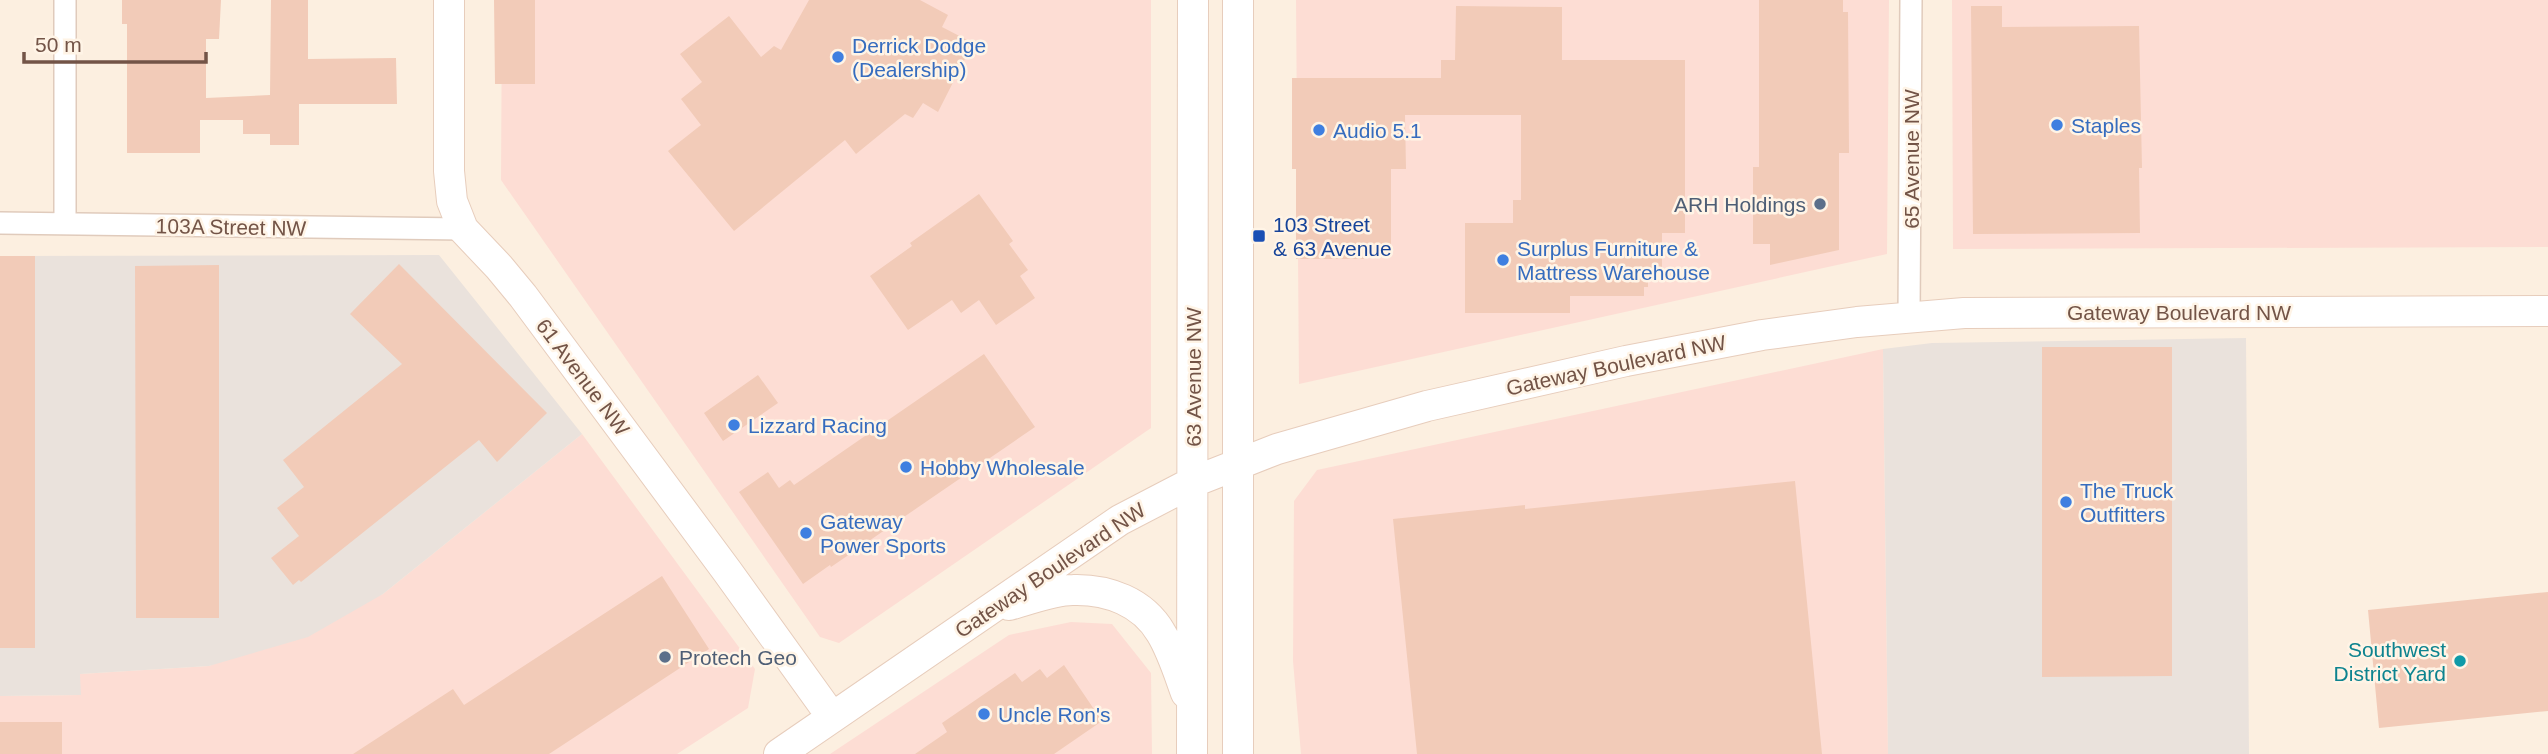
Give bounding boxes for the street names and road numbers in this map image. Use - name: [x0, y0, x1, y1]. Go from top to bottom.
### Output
- street label: 65 Avenue NW: [1900, 89, 1923, 229]
- street label: 103A Street NW: [156, 214, 307, 240]
- street label: Gateway Boulevard NW: [2067, 301, 2291, 324]
- street label: 63 Avenue NW: [1182, 307, 1205, 447]
- street label: 61 Avenue NW: [532, 314, 634, 440]
- street label: Gateway Boulevard NW: [1504, 330, 1728, 400]
- street label: Gateway Boulevard NW: [951, 498, 1149, 642]

